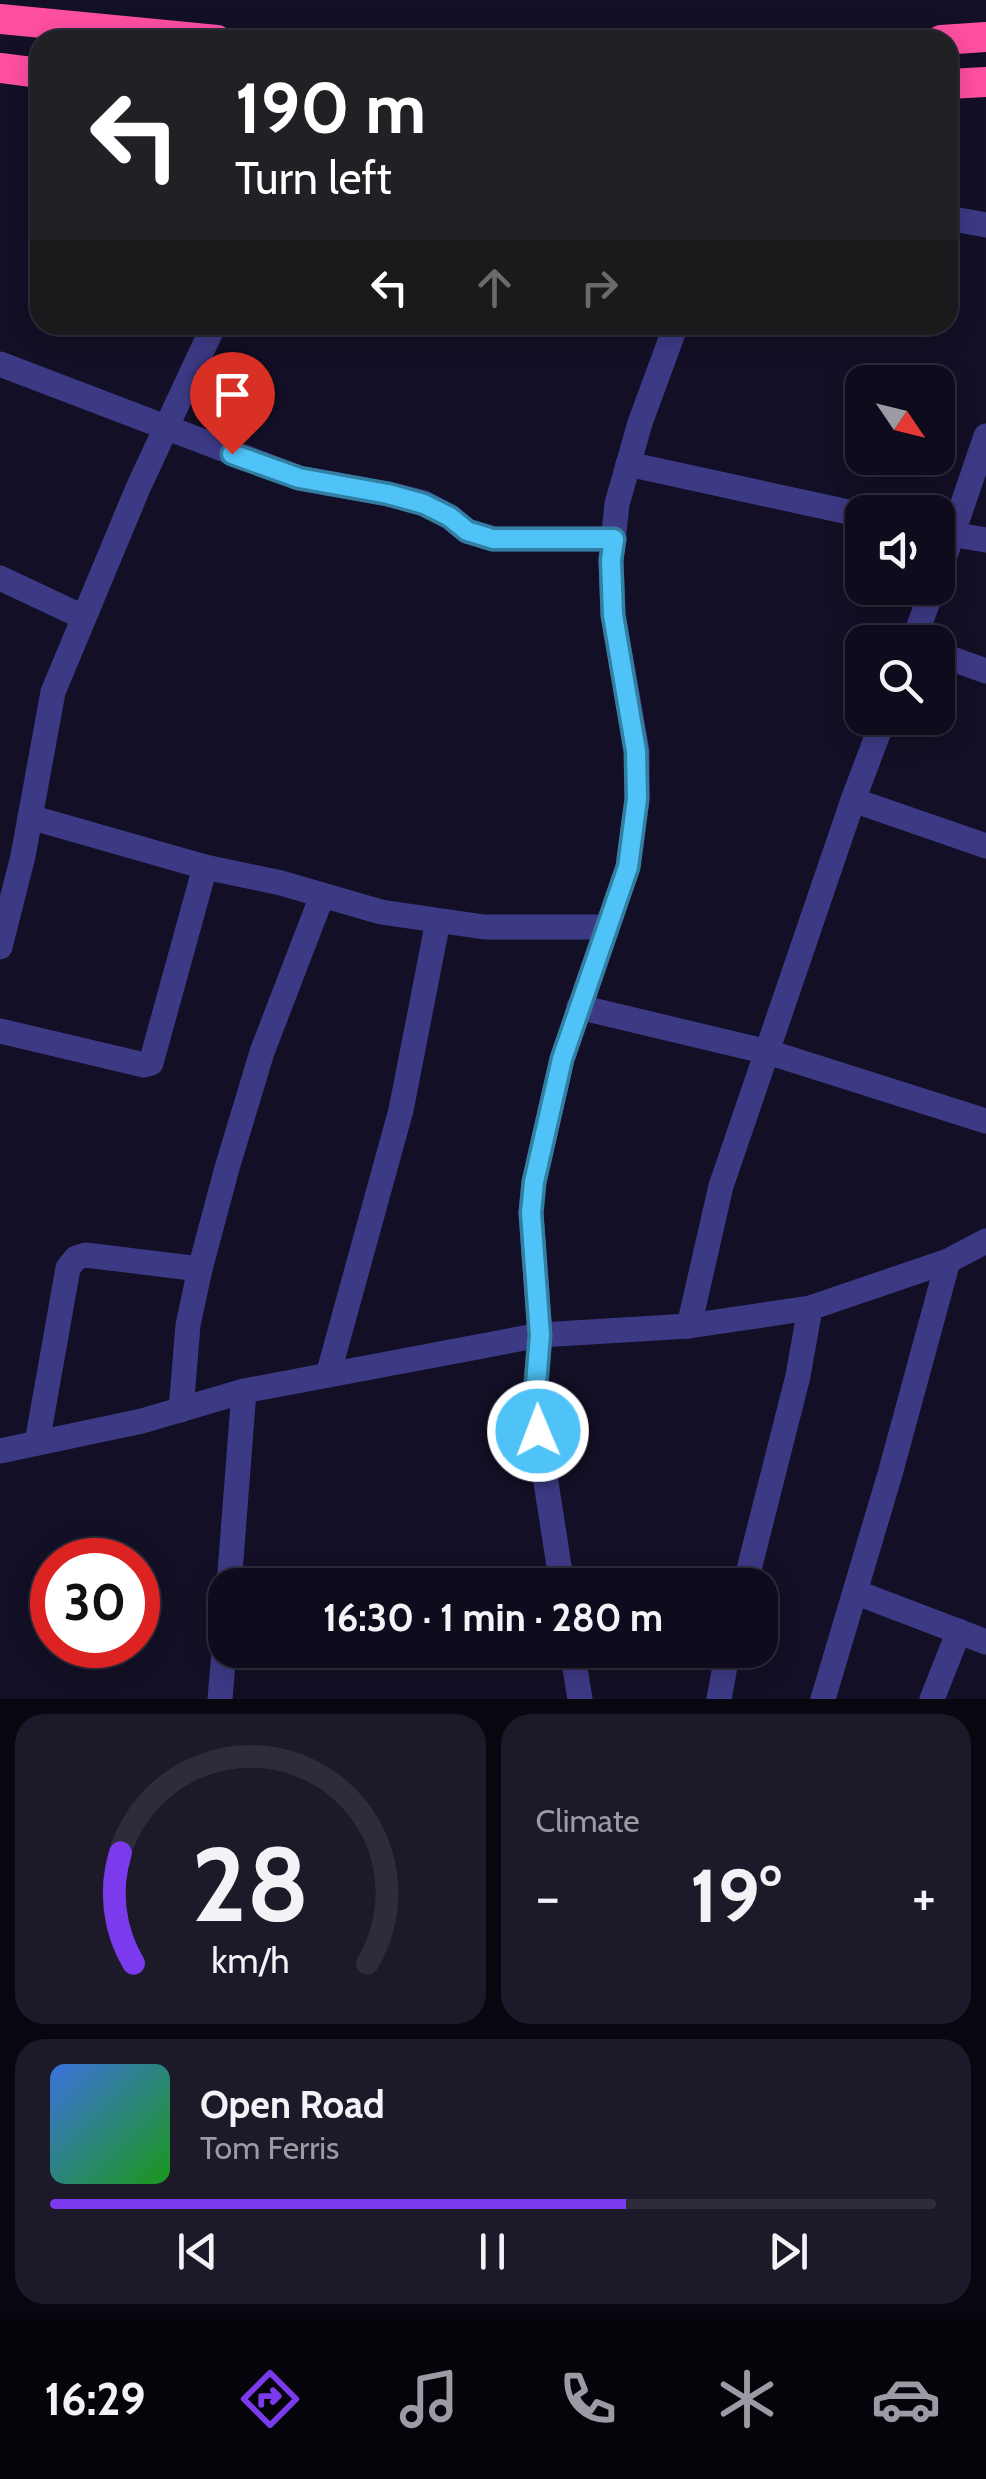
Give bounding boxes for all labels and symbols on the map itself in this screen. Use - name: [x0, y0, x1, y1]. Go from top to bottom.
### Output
- pin: [190, 352, 275, 455]
- north arrow: [845, 365, 955, 475]
- position arrow: [486, 1379, 590, 1483]
- speed limit sign: 30: [30, 1538, 160, 1668]

